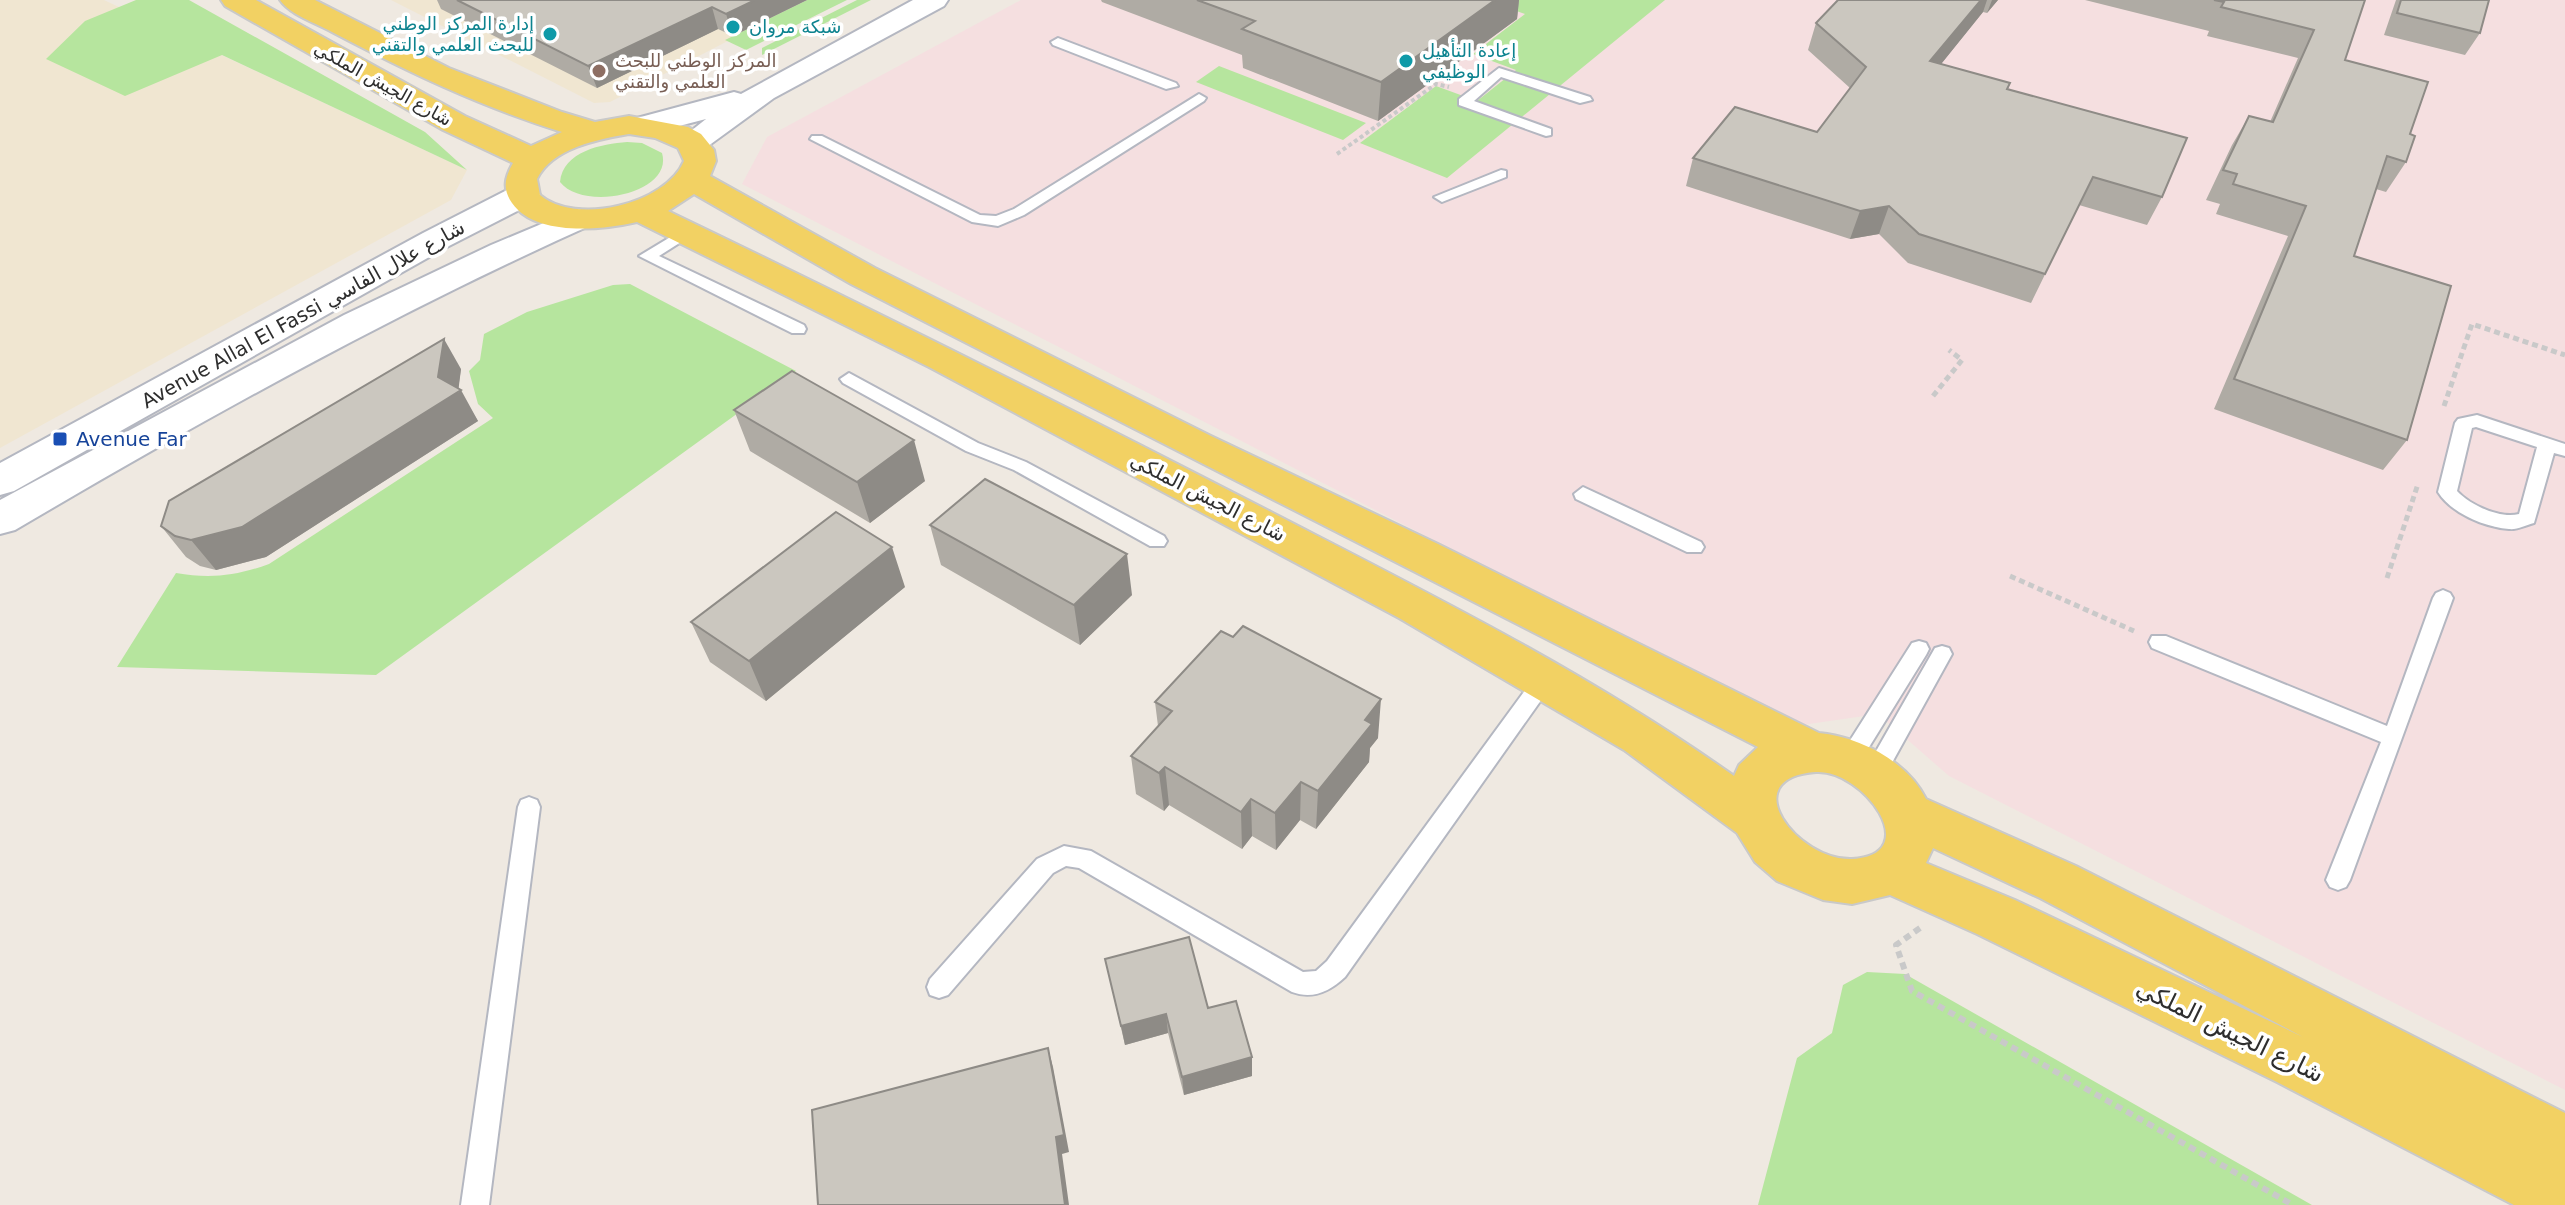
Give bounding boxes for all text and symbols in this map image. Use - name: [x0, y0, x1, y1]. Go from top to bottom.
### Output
- place label: إدارة المركز الوطني للبحث العلمي والتقني: [372, 13, 534, 56]
- place label: شبكة مروان: [749, 16, 841, 38]
- marker: شبكة مروان: [724, 18, 742, 36]
- marker: إدارة المركز الوطني للبحث العلمي والتقني: [541, 25, 559, 43]
- street label: شارع الجيش الملكي: [310, 37, 456, 131]
- place label: إعادة التأهيل الوظيفي: [1422, 38, 1516, 83]
- place label: المركز الوطني للبحث العلمي والتقني: [615, 50, 776, 93]
- marker: إعادة التأهيل الوظيفي: [1397, 52, 1415, 70]
- marker: المركز الوطني للبحث العلمي والتقني: [590, 62, 608, 80]
- street label: Avenue Allal El Fassi شارع علال الفاسي: [137, 215, 469, 414]
- place label: Avenue Far: [76, 427, 188, 451]
- marker: Avenue Far: [51, 430, 69, 448]
- street label: شارع الجيش الملكي: [1126, 448, 1290, 547]
- street label: شارع الجيش الملكي: [2132, 973, 2328, 1089]

